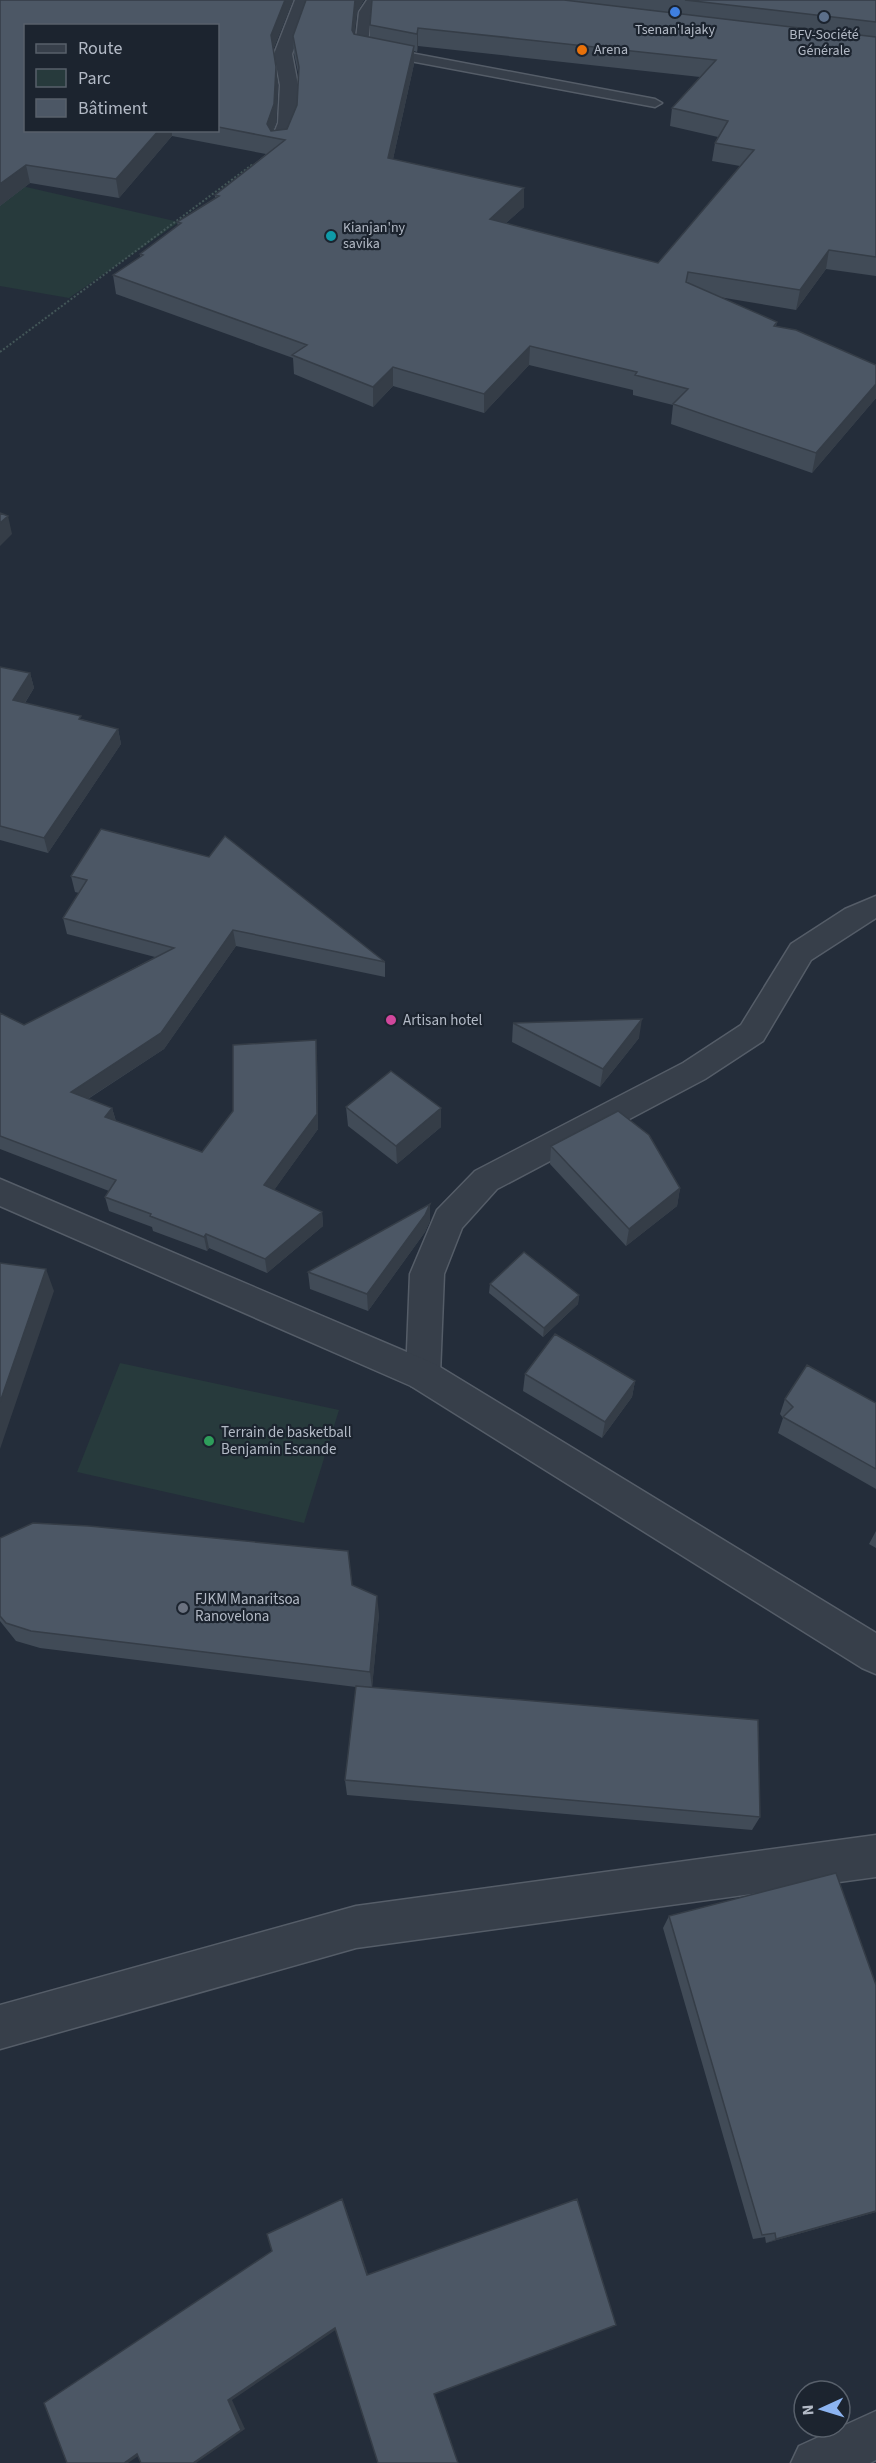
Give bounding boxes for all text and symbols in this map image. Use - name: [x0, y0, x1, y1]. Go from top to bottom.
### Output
- marker: Tsenan'Iajaky: [668, 5, 682, 19]
- marker: BFV-Société Générale: [817, 10, 831, 24]
- place label: Tsenan'Iajaky: [635, 20, 715, 40]
- legend: [24, 24, 219, 132]
- place label: BFV-Société Générale: [789, 25, 859, 61]
- text: Route: [78, 36, 122, 61]
- place label: Arena: [594, 40, 628, 60]
- marker: Arena: [575, 43, 589, 57]
- text: Parc: [78, 66, 111, 91]
- text: Bâtiment: [78, 96, 148, 121]
- place label: Kianjan'ny savika: [343, 218, 406, 254]
- marker: Kianjan'ny savika: [324, 229, 338, 243]
- place label: Artisan hotel: [403, 1010, 482, 1031]
- marker: Artisan hotel: [384, 1013, 398, 1027]
- place label: Terrain de basketball Benjamin Escande: [221, 1422, 352, 1460]
- marker: Terrain de basketball Benjamin Escande: [202, 1434, 216, 1448]
- place label: FJKM Manaritsoa Ranovelona: [195, 1589, 300, 1627]
- marker: FJKM Manaritsoa Ranovelona: [176, 1601, 190, 1615]
- north arrow: [792, 2379, 852, 2439]
- text: N: [797, 2404, 819, 2416]

